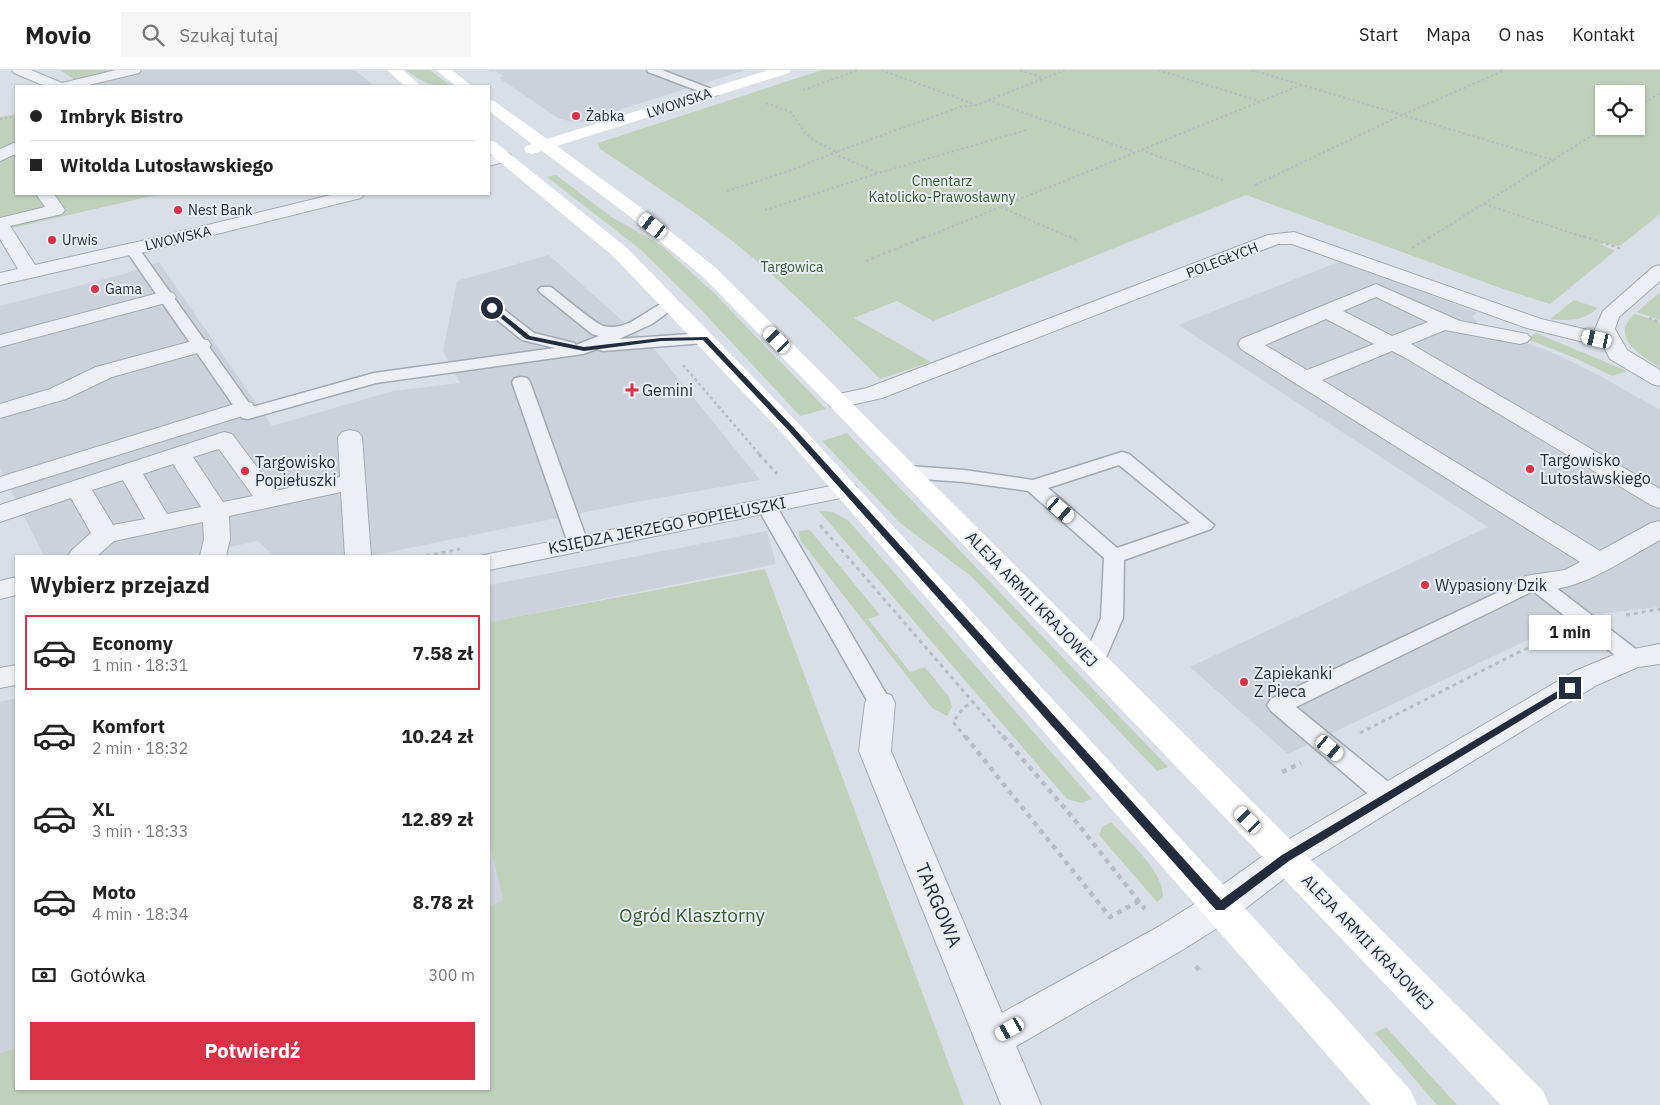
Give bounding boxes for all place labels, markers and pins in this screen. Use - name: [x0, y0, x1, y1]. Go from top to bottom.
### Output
- place label: Żabka: [586, 107, 625, 125]
- marker: Żabka: [570, 110, 582, 122]
- place label: Nest Bank: [188, 201, 253, 219]
- marker: Nest Bank: [172, 204, 184, 216]
- place label: Urwis: [62, 231, 98, 249]
- marker: Urwis: [46, 234, 58, 246]
- place label: Gama: [105, 280, 142, 298]
- marker: Gama: [89, 283, 101, 295]
- place label: Gemini: [642, 380, 693, 400]
- marker: Gemini: [626, 384, 638, 396]
- place label: Targowisko Lutosławskiego: [1540, 450, 1651, 488]
- place label: Targowisko Popiełuszki: [255, 452, 336, 490]
- marker: Targowisko Lutosławskiego: [1524, 463, 1536, 475]
- marker: Targowisko Popiełuszki: [239, 465, 251, 477]
- place label: Wypasiony Dzik: [1435, 575, 1548, 595]
- marker: Wypasiony Dzik: [1419, 579, 1431, 591]
- place label: Zapiekanki Z Pieca: [1254, 663, 1332, 701]
- marker: Zapiekanki Z Pieca: [1238, 676, 1250, 688]

